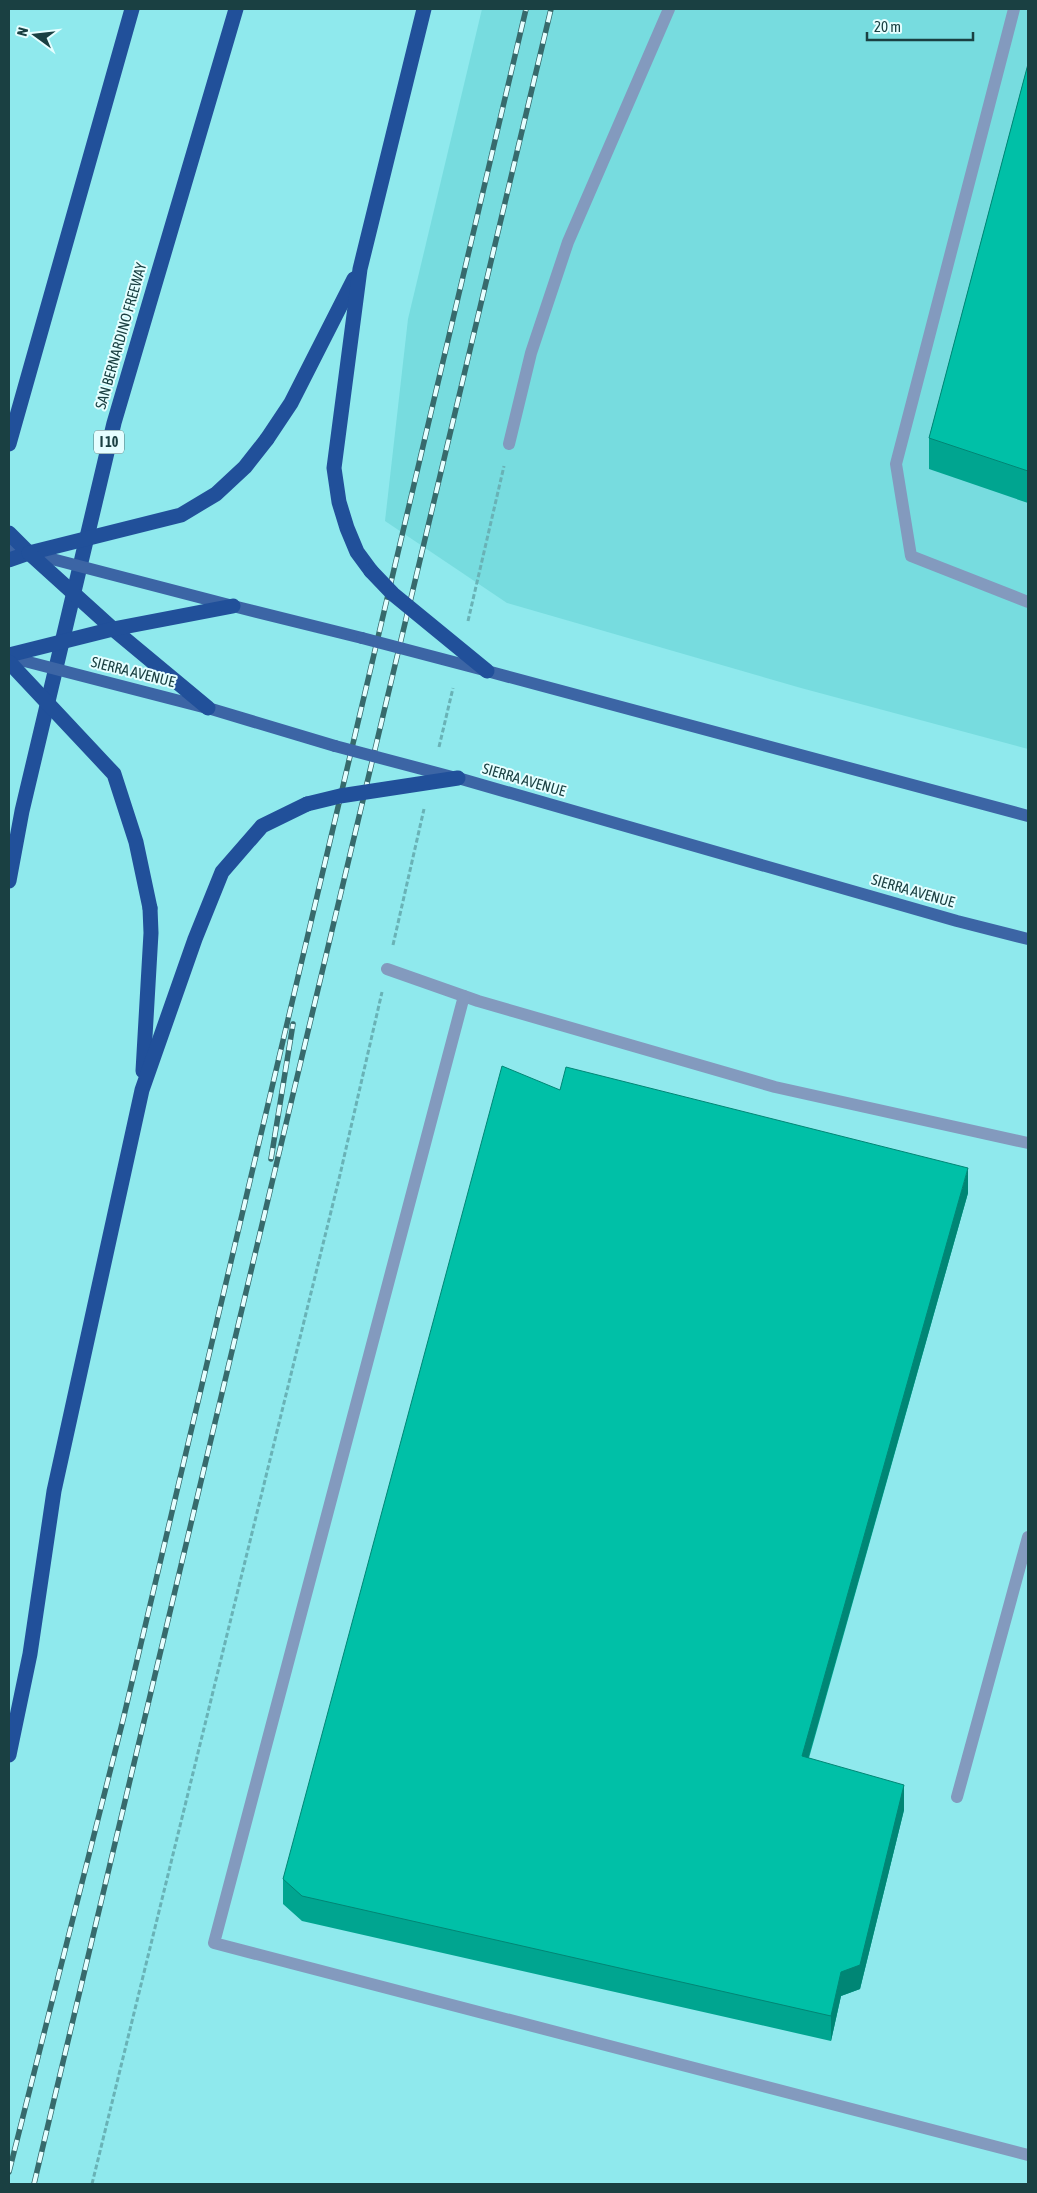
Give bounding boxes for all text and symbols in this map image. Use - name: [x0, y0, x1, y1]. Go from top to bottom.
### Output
- north arrow: [10, 10, 60, 60]
- scale bar: [867, 10, 973, 42]
- text: 20 m: [874, 18, 901, 35]
- text: N: [14, 26, 31, 38]
- street label: SAN BERNARDINO FREEWAY: [91, 260, 150, 411]
- road number: I 10: [94, 431, 124, 454]
- street label: SIERRA AVENUE: [89, 653, 177, 690]
- street label: SIERRA AVENUE: [481, 760, 568, 800]
- street label: SIERRA AVENUE: [870, 871, 957, 911]

